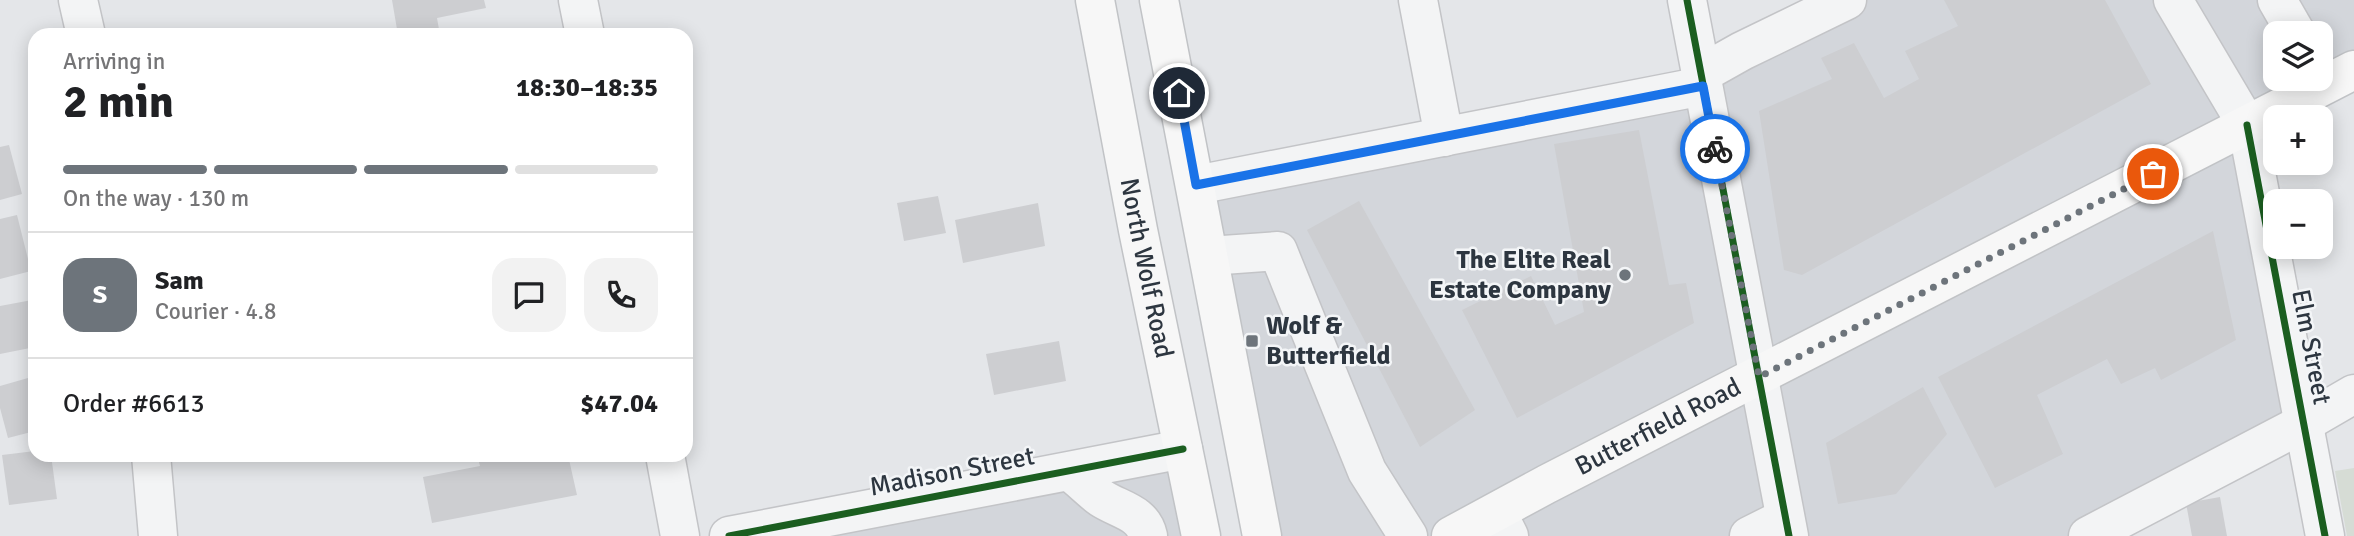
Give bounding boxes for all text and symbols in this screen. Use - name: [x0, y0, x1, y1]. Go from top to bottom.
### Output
- map controls: [2263, 21, 2333, 259]
- button: layers: [2263, 21, 2333, 91]
- text: Arriving in: [63, 47, 165, 76]
- pin: [1149, 63, 1209, 123]
- text: 18:30–18:35: [516, 72, 658, 104]
- text: 2 min: [63, 74, 174, 130]
- icon: home: [1160, 74, 1198, 112]
- button: +: [2263, 105, 2333, 175]
- courier: [1680, 114, 1750, 184]
- icon: bike: [1696, 130, 1734, 168]
- pin: [2123, 144, 2183, 204]
- icon: bag: [2134, 155, 2172, 193]
- street label: North Wolf Road: [1113, 176, 1180, 361]
- text: On the way · 130 m: [63, 184, 249, 213]
- button: −: [2263, 189, 2333, 259]
- place label: The Elite Real Estate Company: [1429, 244, 1611, 306]
- button: chat: [492, 258, 566, 332]
- button: phone: [584, 258, 658, 332]
- text: Sam: [155, 265, 204, 297]
- marker: The Elite Real Estate Company: [1617, 267, 1633, 283]
- text: S: [93, 279, 107, 311]
- street label: Elm Street: [2284, 287, 2338, 407]
- text: Courier · 4.8: [155, 297, 276, 326]
- place label: Wolf & Butterfield: [1266, 310, 1390, 372]
- marker: Wolf & Butterfield: [1244, 333, 1260, 349]
- street label: Butterfield Road: [1570, 371, 1746, 483]
- text: Order #6613: [63, 388, 204, 420]
- text: $47.04: [580, 388, 658, 420]
- street label: Madison Street: [867, 440, 1037, 504]

